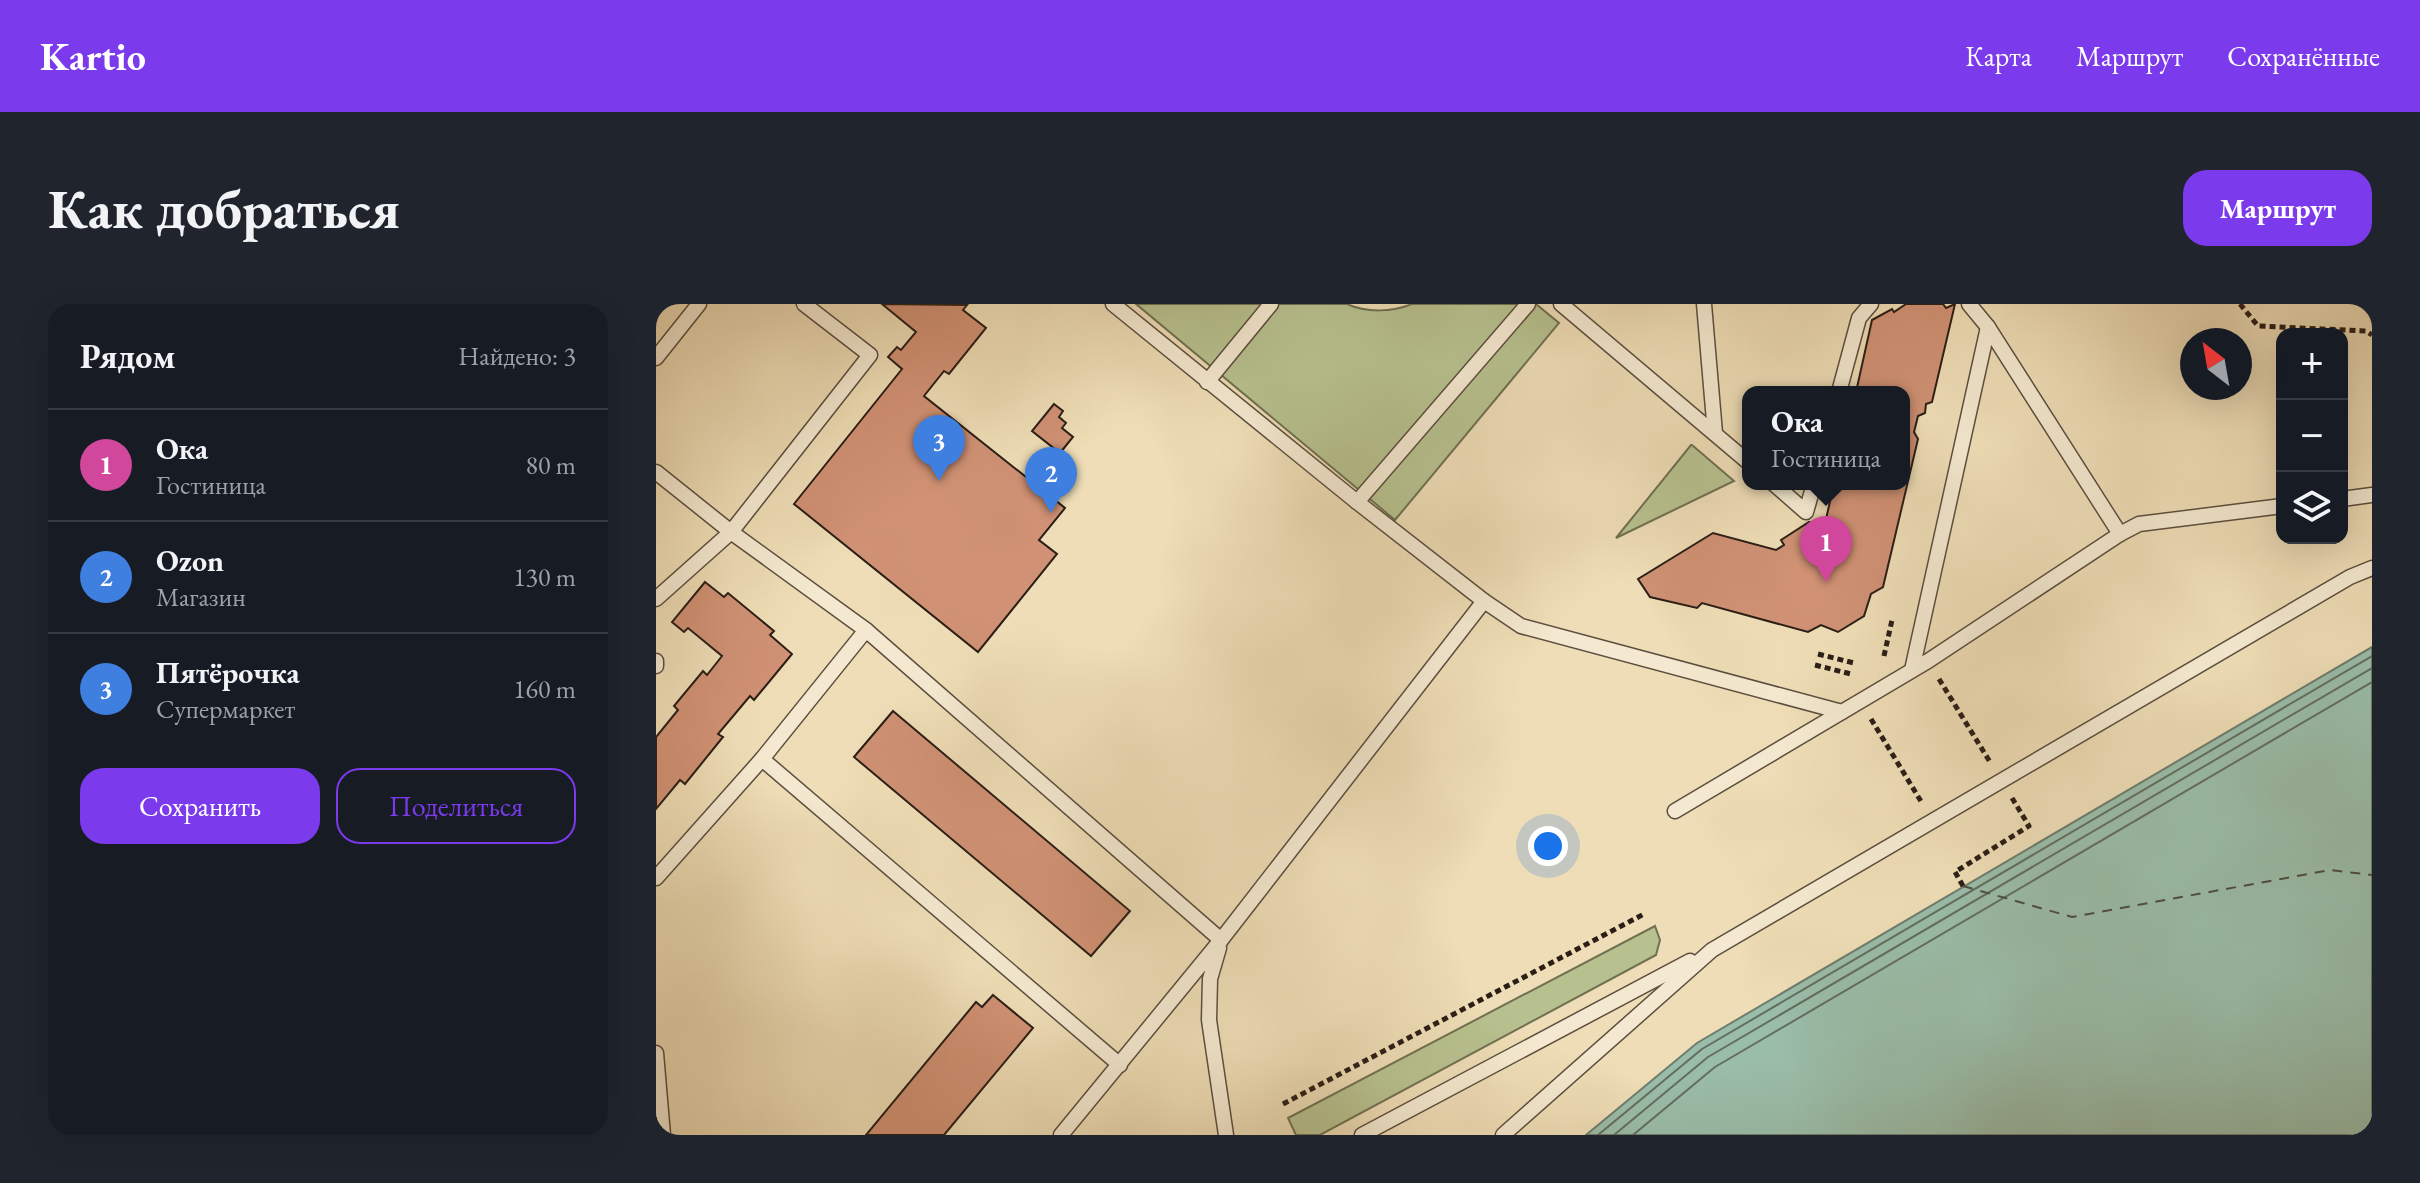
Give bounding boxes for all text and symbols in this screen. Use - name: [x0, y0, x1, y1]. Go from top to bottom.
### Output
- text: Kartio: [40, 32, 146, 81]
- text: Карта: [1965, 38, 2032, 74]
- text: Маршрут: [2076, 38, 2183, 74]
- text: Сохранённые: [2227, 38, 2380, 74]
- button: Маршрут: [2183, 170, 2372, 246]
- text: Как добраться: [48, 172, 400, 245]
- north arrow: [2180, 328, 2252, 400]
- map controls: [2276, 328, 2348, 544]
- button: +: [2276, 328, 2348, 400]
- text: Рядом: [80, 334, 175, 378]
- text: Найдено: 3: [458, 339, 576, 373]
- popup: [1742, 386, 1910, 490]
- button: −: [2276, 400, 2348, 472]
- text: Ока: [1771, 402, 1823, 441]
- pin: 3: [913, 415, 965, 481]
- text: Ока: [156, 429, 208, 468]
- text: Гостиница: [1771, 441, 1881, 475]
- pin: 2: [1025, 447, 1077, 513]
- text: 1: [99, 448, 113, 482]
- text: 80 m: [526, 448, 576, 482]
- text: Гостиница: [156, 468, 266, 502]
- button: layers: [2276, 472, 2348, 544]
- pin: 1: [1800, 516, 1852, 582]
- text: Ozon: [156, 541, 224, 580]
- text: 2: [99, 560, 113, 594]
- text: 130 m: [513, 560, 576, 594]
- text: Магазин: [156, 580, 246, 614]
- text: Пятёрочка: [156, 653, 300, 692]
- text: 3: [99, 672, 113, 706]
- text: 160 m: [513, 672, 576, 706]
- text: Супермаркет: [156, 692, 295, 726]
- button: Сохранить: [80, 768, 320, 844]
- button: Поделиться: [336, 768, 576, 844]
- your location: [1528, 826, 1568, 866]

